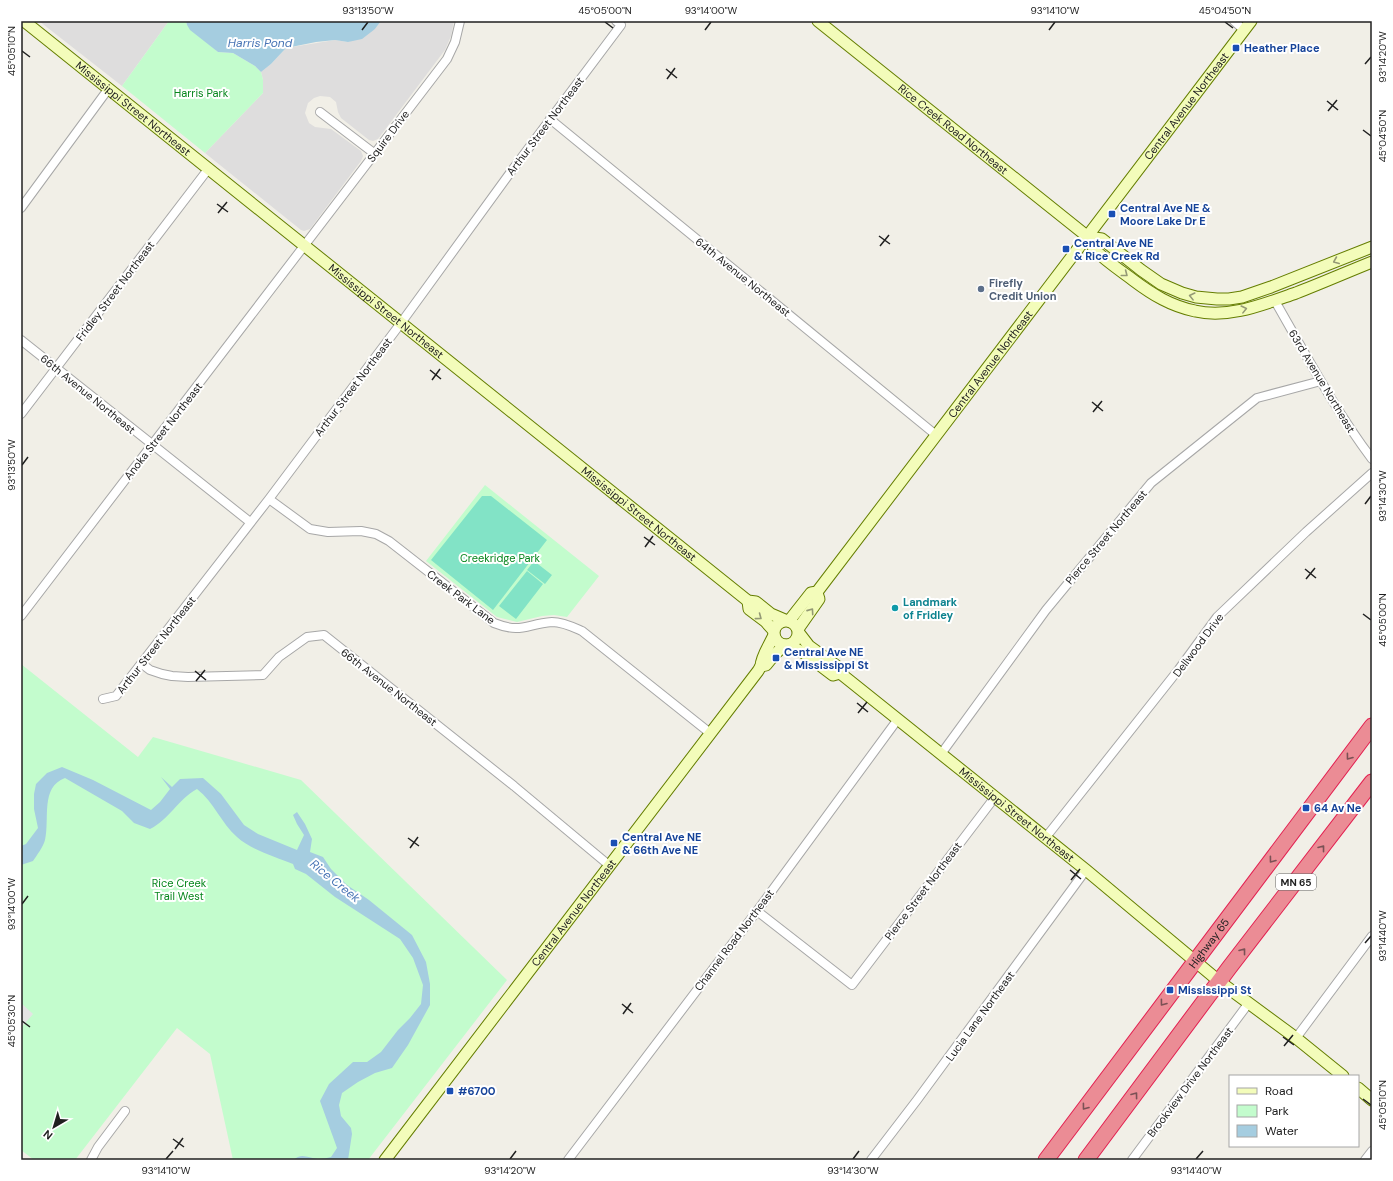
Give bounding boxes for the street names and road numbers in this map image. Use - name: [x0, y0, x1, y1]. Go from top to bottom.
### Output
- street label: Central Avenue Northeast: [1141, 50, 1232, 163]
- street label: Mississippi Street Northeast: [73, 58, 194, 159]
- street label: Arthur Street Northeast: [503, 74, 587, 178]
- street label: Rice Creek Road Northeast: [895, 81, 1011, 177]
- street label: Squire Drive: [364, 107, 412, 165]
- street label: 64th Avenue Northeast: [693, 234, 793, 320]
- street label: Fridley Street Northeast: [73, 238, 157, 344]
- street label: Mississippi Street Northeast: [326, 261, 447, 361]
- street label: Central Avenue Northeast: [945, 308, 1036, 421]
- street label: 63rd Avenue Northeast: [1286, 327, 1358, 435]
- street label: Arthur Street Northeast: [311, 335, 395, 439]
- street label: 66th Avenue Northeast: [38, 351, 138, 437]
- street label: Anoka Street Northeast: [121, 380, 205, 482]
- street label: Mississippi Street Northeast: [579, 463, 699, 564]
- street label: Pierce Street Northeast: [1062, 487, 1150, 587]
- street label: Creek Park Lane: [424, 567, 498, 627]
- street label: Arthur Street Northeast: [114, 593, 198, 697]
- street label: Dellwood Drive: [1170, 611, 1226, 679]
- street label: 66th Avenue Northeast: [338, 645, 440, 729]
- street label: Mississippi Street Northeast: [956, 764, 1077, 865]
- street label: Pierce Street Northeast: [881, 839, 965, 943]
- street label: Central Avenue Northeast: [528, 856, 619, 969]
- road number: MN 65: [1276, 874, 1316, 890]
- street label: Channel Road Northeast: [691, 886, 777, 994]
- street label: Highway 65: [1185, 915, 1232, 971]
- street label: Lucia Lane Northeast: [943, 968, 1017, 1064]
- street label: Brookview Drive Northeast: [1144, 1024, 1236, 1140]

